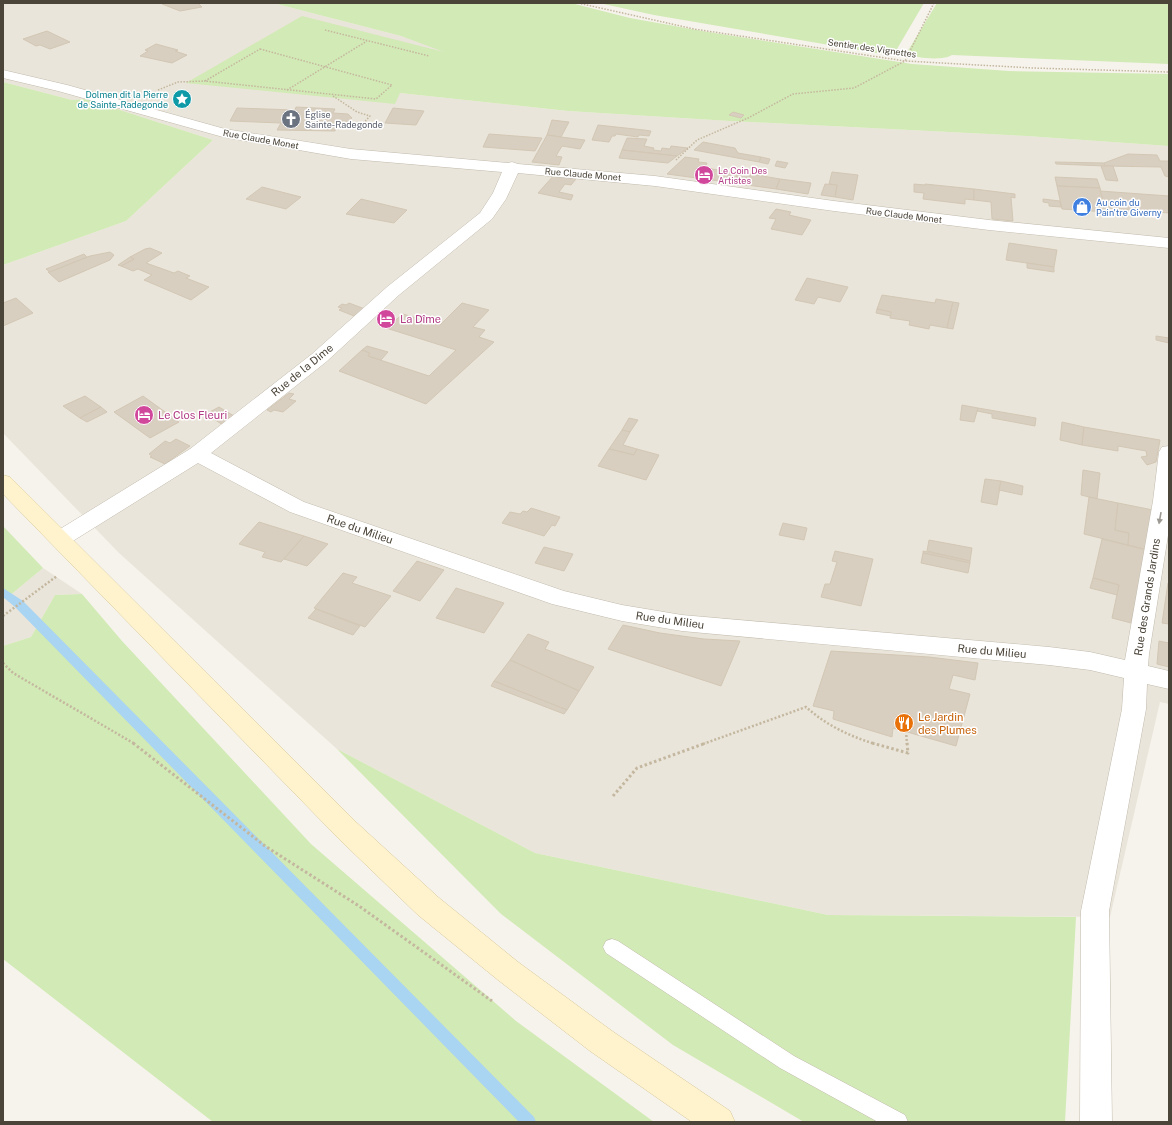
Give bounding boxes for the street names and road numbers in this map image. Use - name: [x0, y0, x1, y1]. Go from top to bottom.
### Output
- street label: Sentier des Vignettes: [827, 36, 918, 60]
- street label: Rue Claude Monet: [222, 127, 300, 151]
- street label: Rue Claude Monet: [544, 165, 622, 183]
- street label: Rue Claude Monet: [865, 205, 943, 225]
- street label: Rue de la Dime: [269, 341, 335, 399]
- street label: Rue du Milieu: [325, 512, 395, 546]
- street label: Rue des Grands Jardins: [1132, 537, 1162, 657]
- street label: Rue du Milieu: [635, 609, 705, 631]
- street label: Rue du Milieu: [957, 642, 1027, 660]

